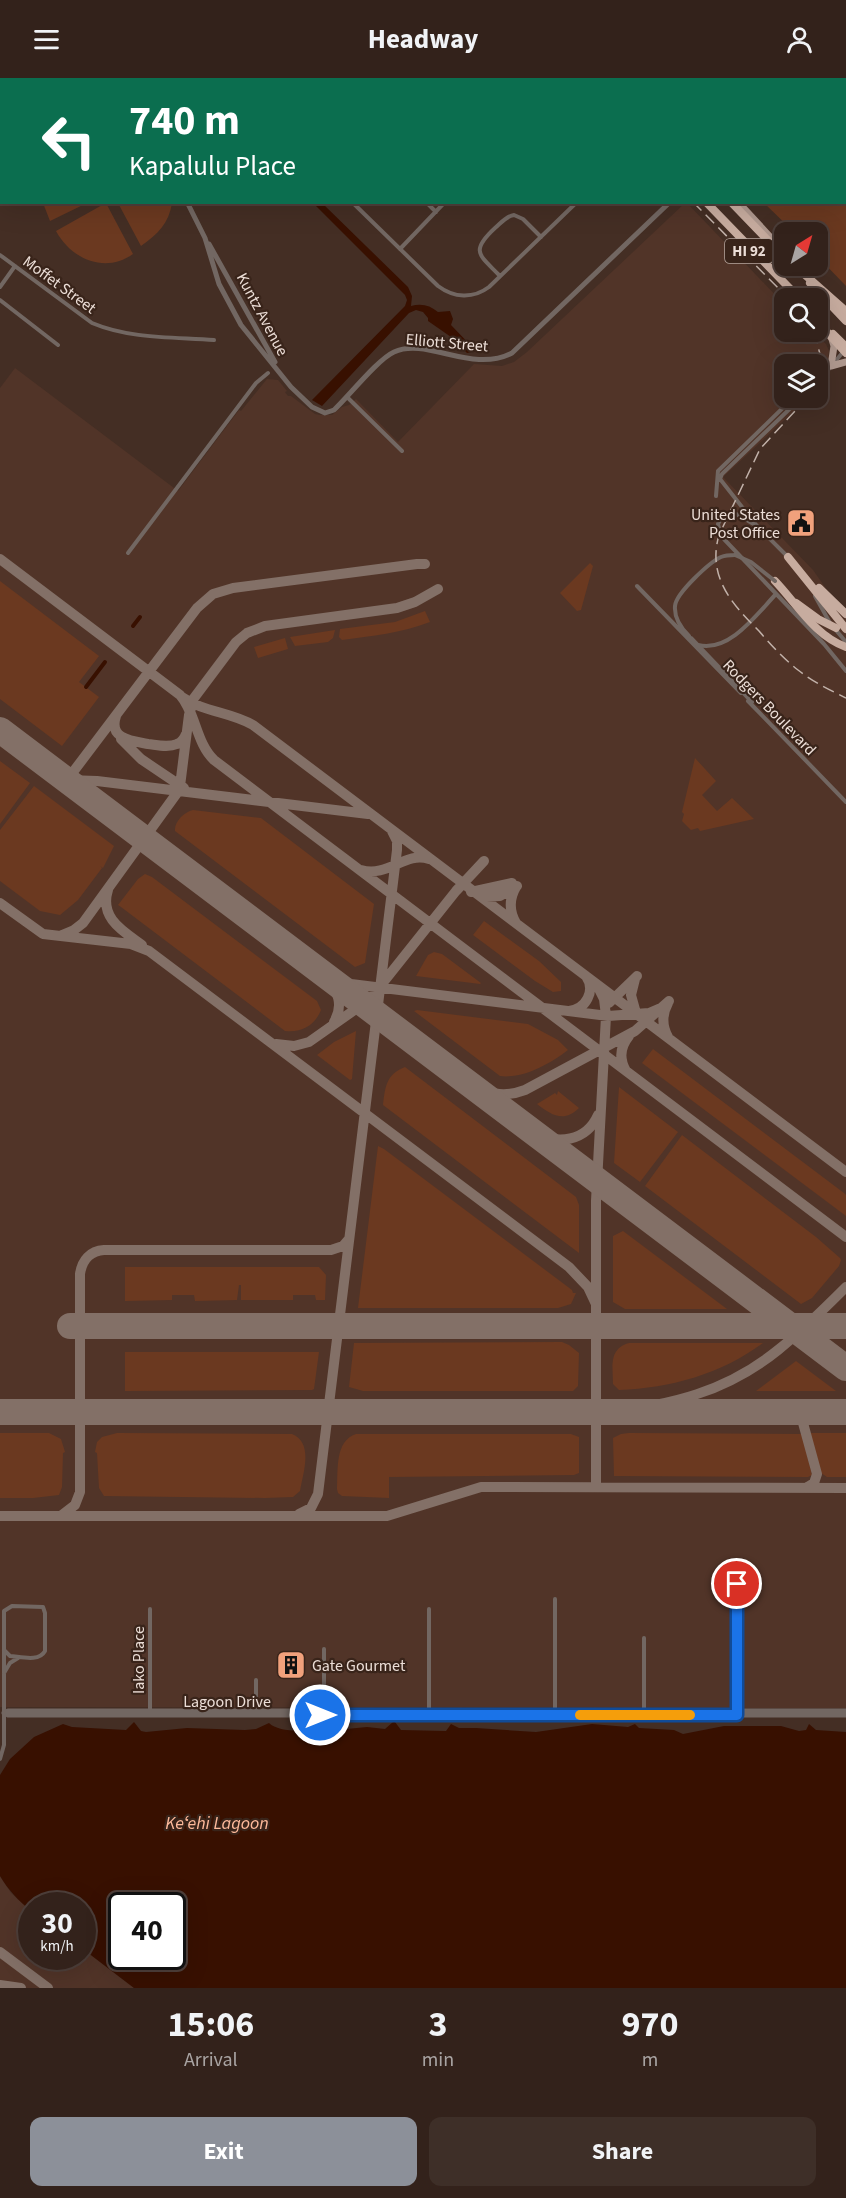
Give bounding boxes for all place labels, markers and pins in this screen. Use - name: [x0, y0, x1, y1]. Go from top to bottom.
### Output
- place label: United States Post Office: [691, 504, 780, 544]
- public building icon: United States Post Office: [785, 507, 817, 539]
- pin: [711, 1558, 762, 1609]
- building icon: Gate Gourmet: [275, 1649, 307, 1681]
- place label: Gate Gourmet: [312, 1655, 406, 1677]

